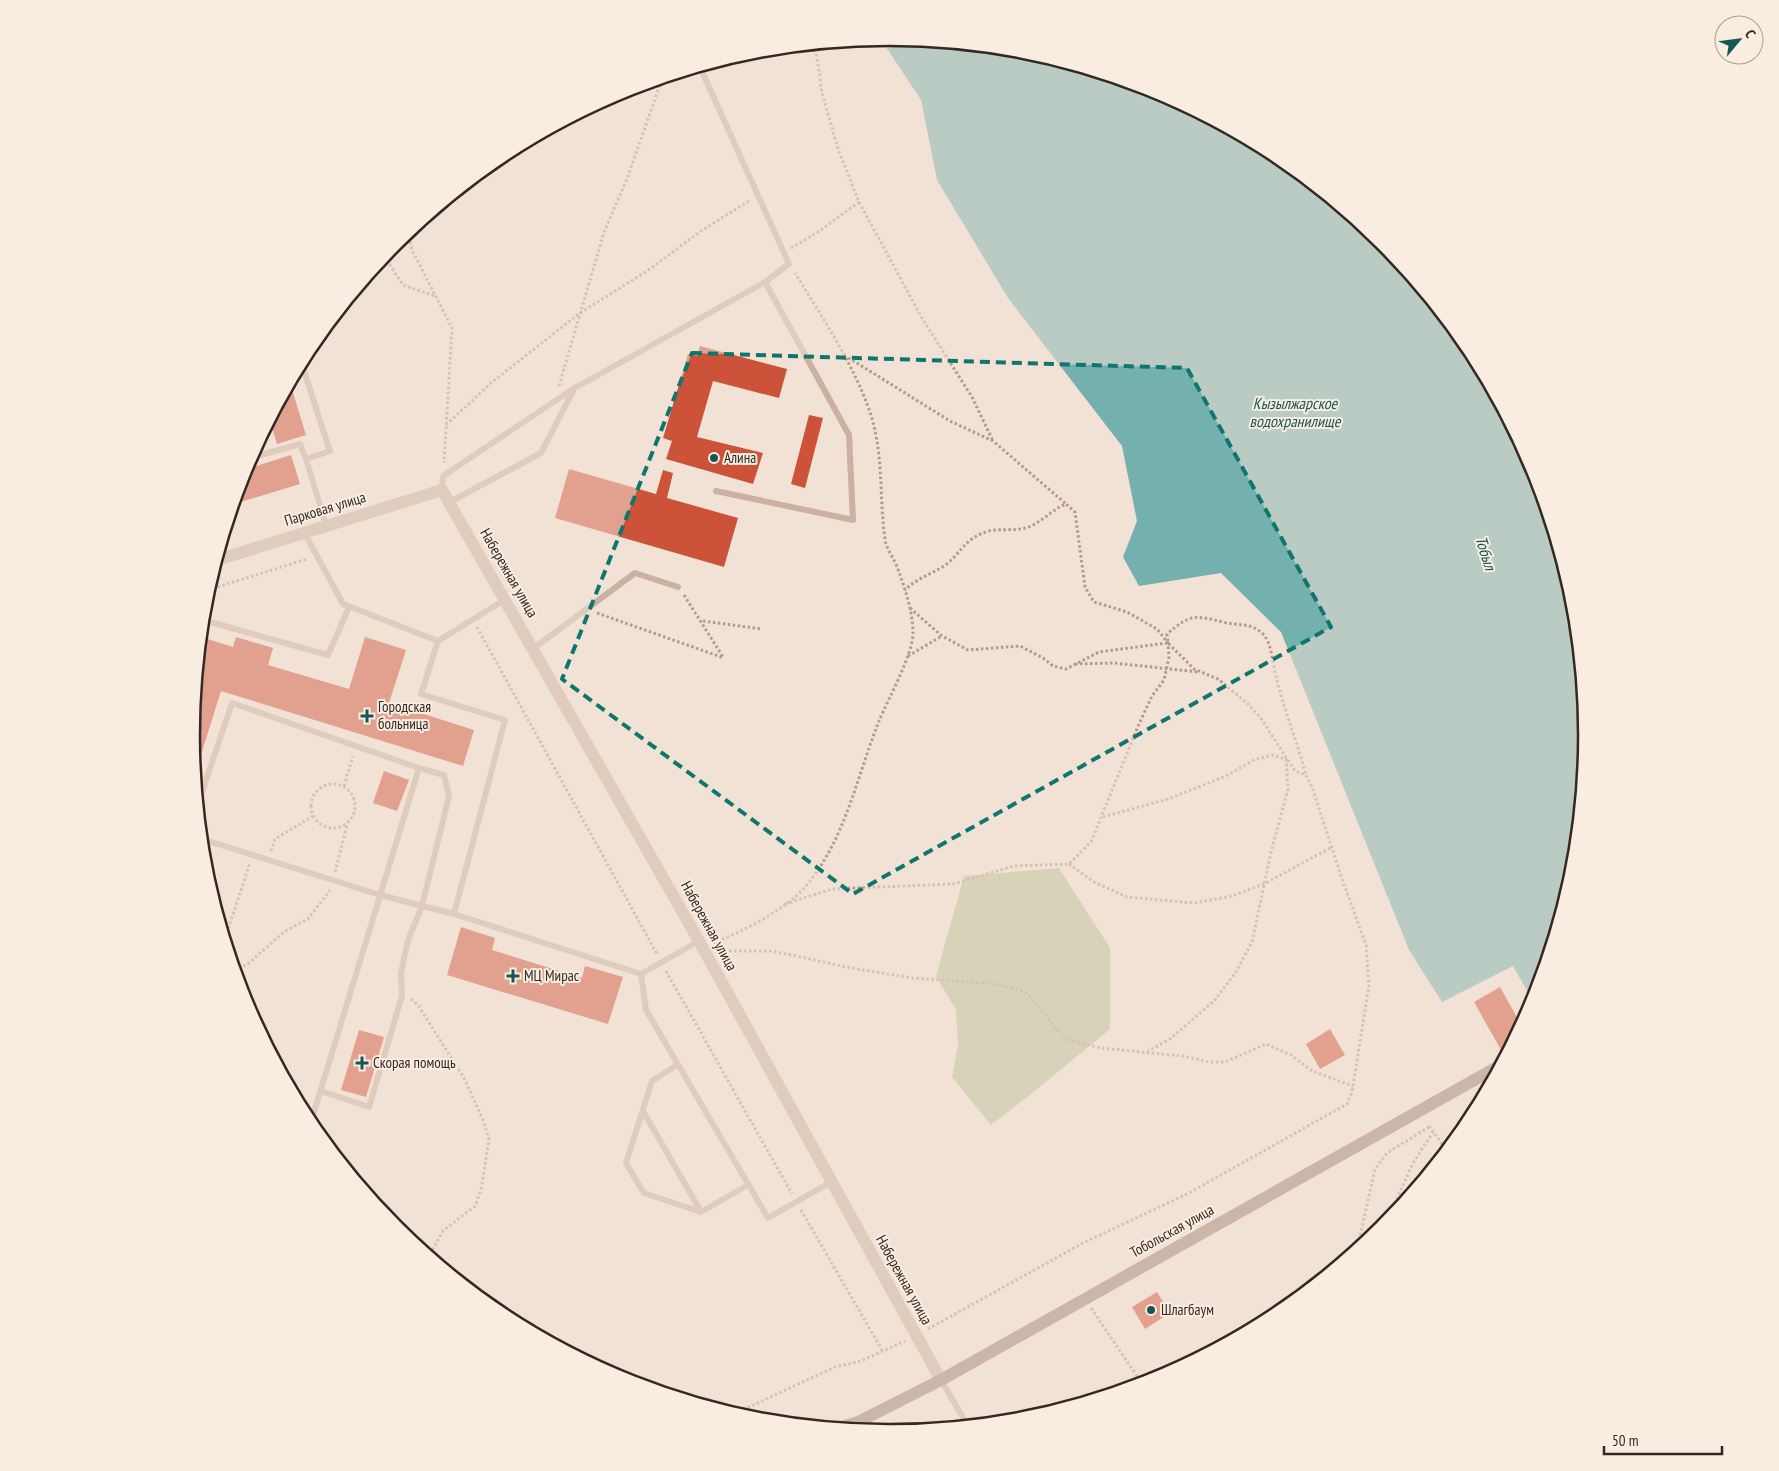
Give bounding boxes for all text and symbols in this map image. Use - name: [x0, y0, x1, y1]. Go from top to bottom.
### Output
- north arrow: [1714, 15, 1764, 65]
- text: С: [1741, 27, 1760, 41]
- water label: Кызылжарское водохранилище: [1250, 393, 1342, 431]
- place label: Алина: [724, 448, 756, 467]
- marker: Алина: [708, 452, 720, 464]
- street label: Парковая улица: [282, 487, 368, 530]
- street label: Набережная улица: [476, 525, 543, 621]
- water label: Тобыл: [1471, 534, 1501, 574]
- place label: Городская больница: [378, 697, 431, 733]
- marker: Городская больница: [360, 709, 374, 723]
- street label: Набережная улица: [677, 878, 742, 974]
- place label: МЦ Мирас: [524, 966, 580, 985]
- marker: МЦ Мирас: [506, 969, 520, 983]
- place label: Скорая помощь: [373, 1053, 456, 1072]
- marker: Скорая помощь: [355, 1056, 369, 1070]
- street label: Тобольская улица: [1126, 1200, 1217, 1261]
- street label: Набережная улица: [872, 1232, 937, 1328]
- place label: Шлагбаум: [1161, 1300, 1214, 1319]
- marker: Шлагбаум: [1145, 1304, 1157, 1316]
- scale bar: [1604, 1424, 1722, 1456]
- text: 50 m: [1612, 1431, 1638, 1450]

